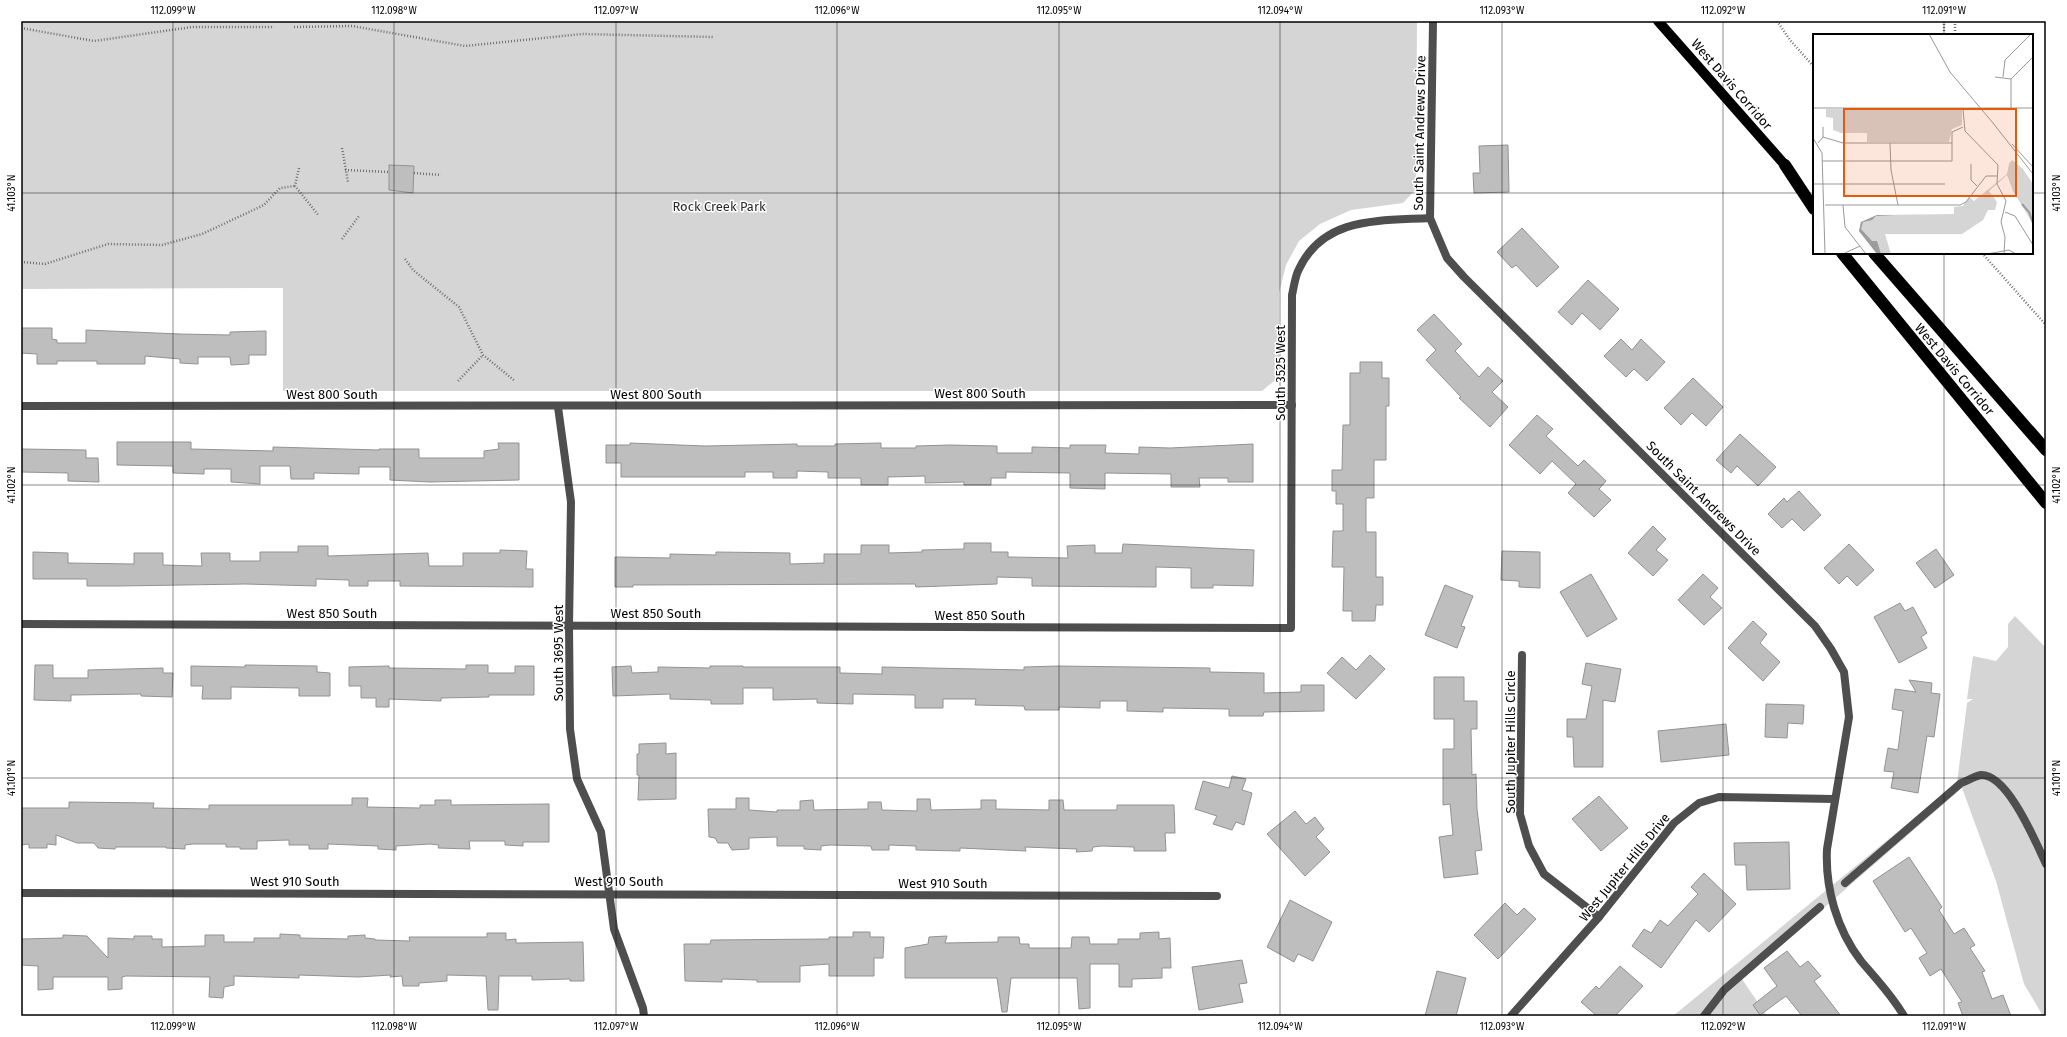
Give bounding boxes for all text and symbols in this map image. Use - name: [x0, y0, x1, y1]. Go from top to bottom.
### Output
- text: 112.099°W: [150, 5, 196, 17]
- text: 112.098°W: [371, 5, 417, 17]
- text: 112.097°W: [594, 5, 639, 17]
- text: 112.096°W: [814, 5, 860, 17]
- text: 112.095°W: [1037, 5, 1082, 17]
- text: 112.094°W: [1257, 5, 1303, 17]
- text: 112.093°W: [1480, 5, 1525, 17]
- text: 112.092°W: [1701, 5, 1746, 17]
- text: 112.091°W: [1922, 5, 1967, 17]
- inset map: [1813, 34, 2033, 254]
- street label: West Davis Corridor: [1688, 36, 1775, 133]
- street label: South Saint Andrews Drive: [1411, 55, 1428, 211]
- text: 41.103°N: [6, 174, 18, 212]
- text: 41.103°N: [2051, 174, 2063, 212]
- park label: Rock Creek Park: [672, 199, 766, 214]
- street label: West Davis Corridor: [1912, 320, 1997, 418]
- street label: South 3525 West: [1273, 325, 1288, 421]
- street label: West 800 South: [934, 386, 1026, 401]
- street label: West 800 South: [286, 387, 378, 402]
- street label: West 800 South: [610, 387, 702, 402]
- street label: South Saint Andrews Drive: [1643, 438, 1764, 559]
- text: 41.102°N: [6, 466, 18, 504]
- text: 41.102°N: [2051, 466, 2063, 504]
- street label: South 3695 West: [551, 604, 566, 701]
- street label: West 850 South: [287, 606, 377, 621]
- street label: West 850 South: [611, 606, 701, 621]
- street label: West 850 South: [935, 608, 1025, 623]
- street label: South Jupiter Hills Circle: [1503, 670, 1518, 814]
- text: 41.101°N: [6, 760, 18, 796]
- text: 41.101°N: [2051, 760, 2063, 796]
- street label: West Jupiter Hills Drive: [1576, 810, 1673, 924]
- street label: West 910 South: [250, 874, 340, 889]
- street label: West 910 South: [574, 874, 664, 889]
- street label: West 910 South: [898, 876, 988, 891]
- text: 112.099°W: [150, 1021, 196, 1033]
- text: 112.098°W: [371, 1021, 417, 1033]
- text: 112.097°W: [594, 1021, 639, 1033]
- text: 112.096°W: [814, 1021, 860, 1033]
- text: 112.095°W: [1037, 1021, 1082, 1033]
- text: 112.094°W: [1257, 1021, 1303, 1033]
- text: 112.093°W: [1480, 1021, 1525, 1033]
- text: 112.092°W: [1701, 1021, 1746, 1033]
- text: 112.091°W: [1922, 1021, 1967, 1033]

